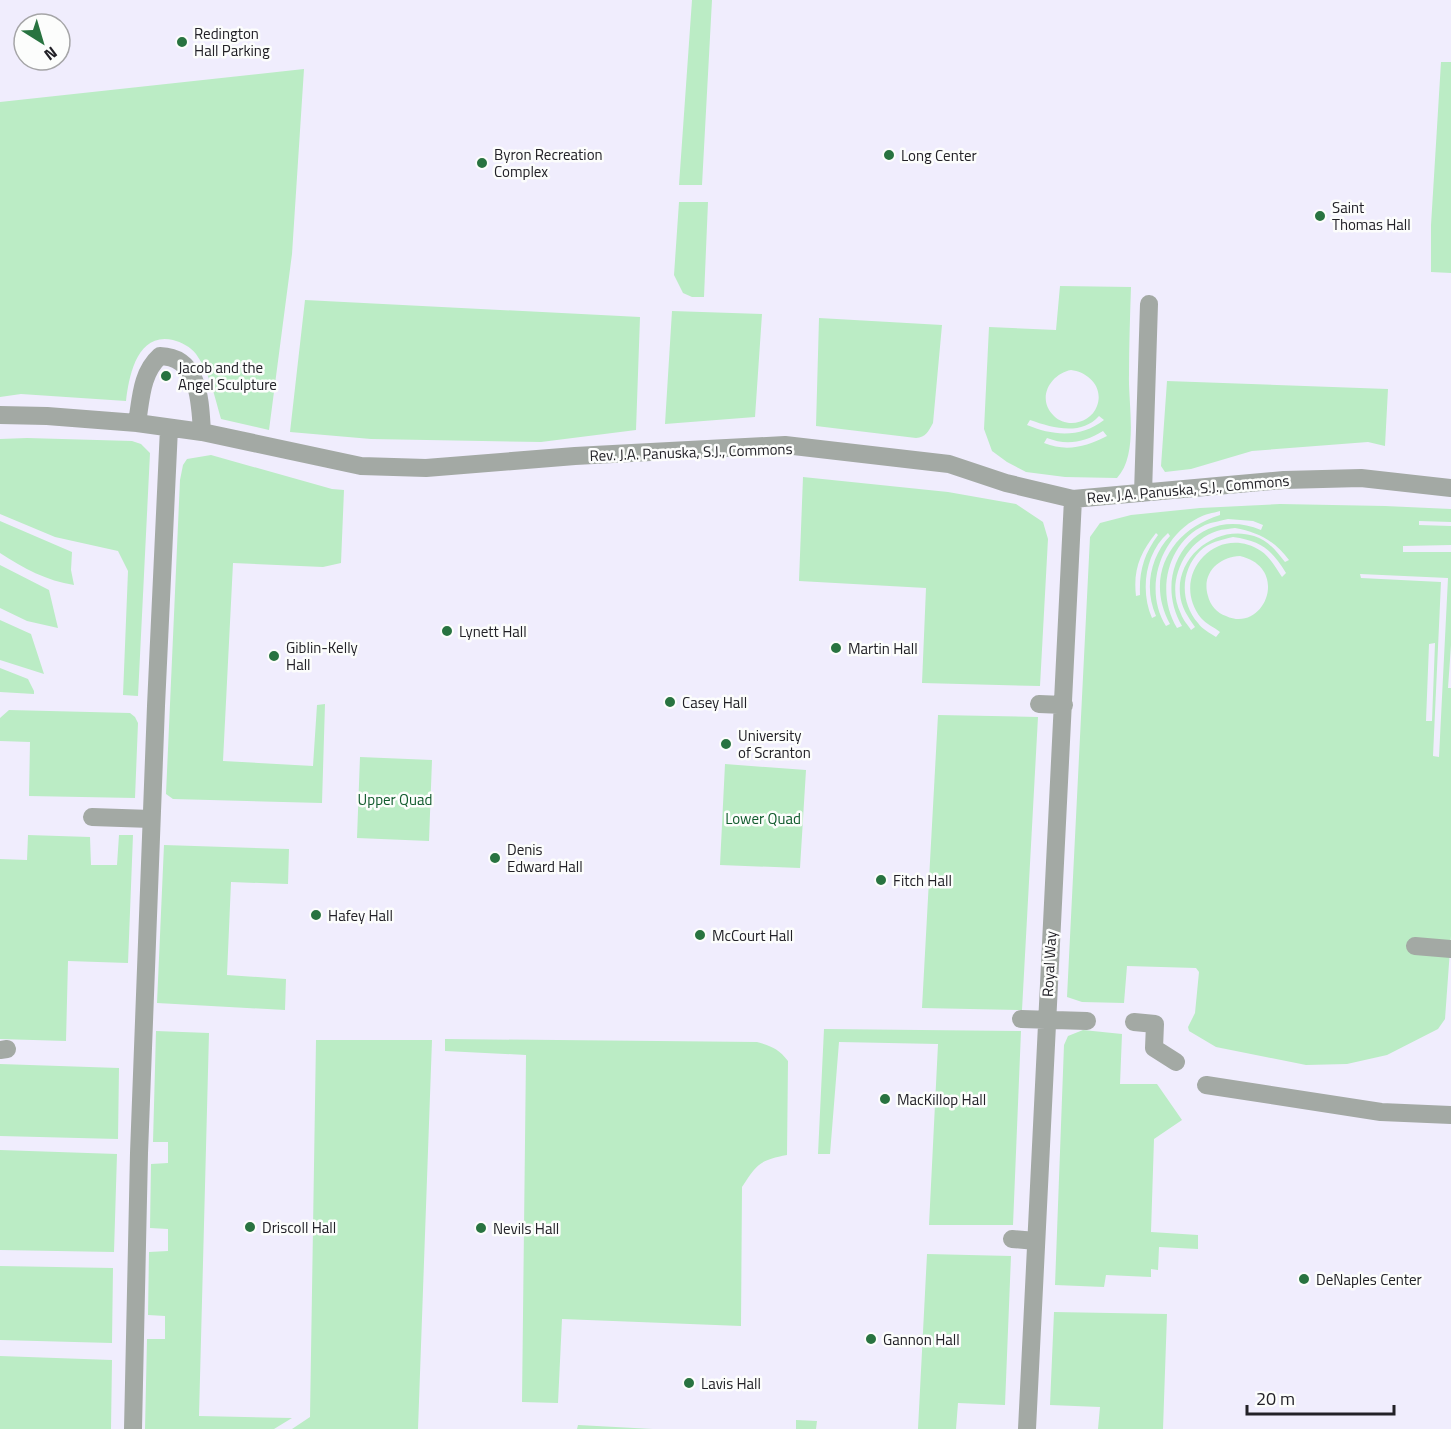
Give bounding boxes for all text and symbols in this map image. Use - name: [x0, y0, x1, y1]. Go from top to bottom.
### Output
- north arrow: [12, 12, 72, 72]
- place label: Redington Hall Parking: [194, 22, 270, 62]
- marker: Redington Hall Parking: [175, 35, 189, 49]
- text: N: [39, 41, 63, 67]
- place label: Byron Recreation Complex: [494, 143, 603, 183]
- place label: Long Center: [901, 144, 977, 167]
- marker: Long Center: [882, 148, 896, 162]
- marker: Byron Recreation Complex: [475, 156, 489, 170]
- place label: Saint Thomas Hall: [1332, 196, 1411, 236]
- marker: Saint Thomas Hall: [1313, 209, 1327, 223]
- place label: Jacob and the Angel Sculpture: [178, 356, 277, 396]
- marker: Jacob and the Angel Sculpture: [159, 369, 173, 383]
- street label: Rev. J.A. Panuska, S.J., Commons: [589, 437, 793, 467]
- street label: Rev. J.A. Panuska, S.J., Commons: [1086, 469, 1290, 509]
- place label: Lynett Hall: [459, 620, 527, 643]
- marker: Lynett Hall: [440, 624, 454, 638]
- place label: Giblin-Kelly Hall: [286, 636, 358, 676]
- place label: Martin Hall: [848, 637, 918, 660]
- marker: Martin Hall: [829, 641, 843, 655]
- marker: Giblin-Kelly Hall: [267, 649, 281, 663]
- place label: Casey Hall: [682, 691, 747, 714]
- marker: Casey Hall: [663, 695, 677, 709]
- place label: University of Scranton: [738, 724, 811, 764]
- marker: University of Scranton: [719, 737, 733, 751]
- park label: Upper Quad: [358, 788, 432, 811]
- park label: Lower Quad: [725, 807, 801, 830]
- place label: Denis Edward Hall: [507, 838, 583, 878]
- marker: Denis Edward Hall: [488, 851, 502, 865]
- place label: Fitch Hall: [893, 869, 952, 892]
- marker: Fitch Hall: [874, 873, 888, 887]
- place label: Hafey Hall: [328, 904, 393, 927]
- marker: Hafey Hall: [309, 908, 323, 922]
- place label: McCourt Hall: [712, 924, 793, 947]
- marker: McCourt Hall: [693, 928, 707, 942]
- street label: Royal Way: [1036, 930, 1062, 998]
- place label: MacKillop Hall: [897, 1088, 986, 1111]
- marker: MacKillop Hall: [878, 1092, 892, 1106]
- place label: Driscoll Hall: [262, 1216, 336, 1239]
- place label: Nevils Hall: [493, 1217, 559, 1240]
- marker: Driscoll Hall: [243, 1220, 257, 1234]
- marker: Nevils Hall: [474, 1221, 488, 1235]
- place label: DeNaples Center: [1316, 1268, 1422, 1291]
- marker: DeNaples Center: [1297, 1272, 1311, 1286]
- place label: Gannon Hall: [883, 1328, 960, 1351]
- marker: Gannon Hall: [864, 1332, 878, 1346]
- place label: Lavis Hall: [701, 1372, 761, 1395]
- marker: Lavis Hall: [682, 1376, 696, 1390]
- scale bar: [1247, 1378, 1394, 1416]
- text: 20 m: [1256, 1385, 1295, 1412]

